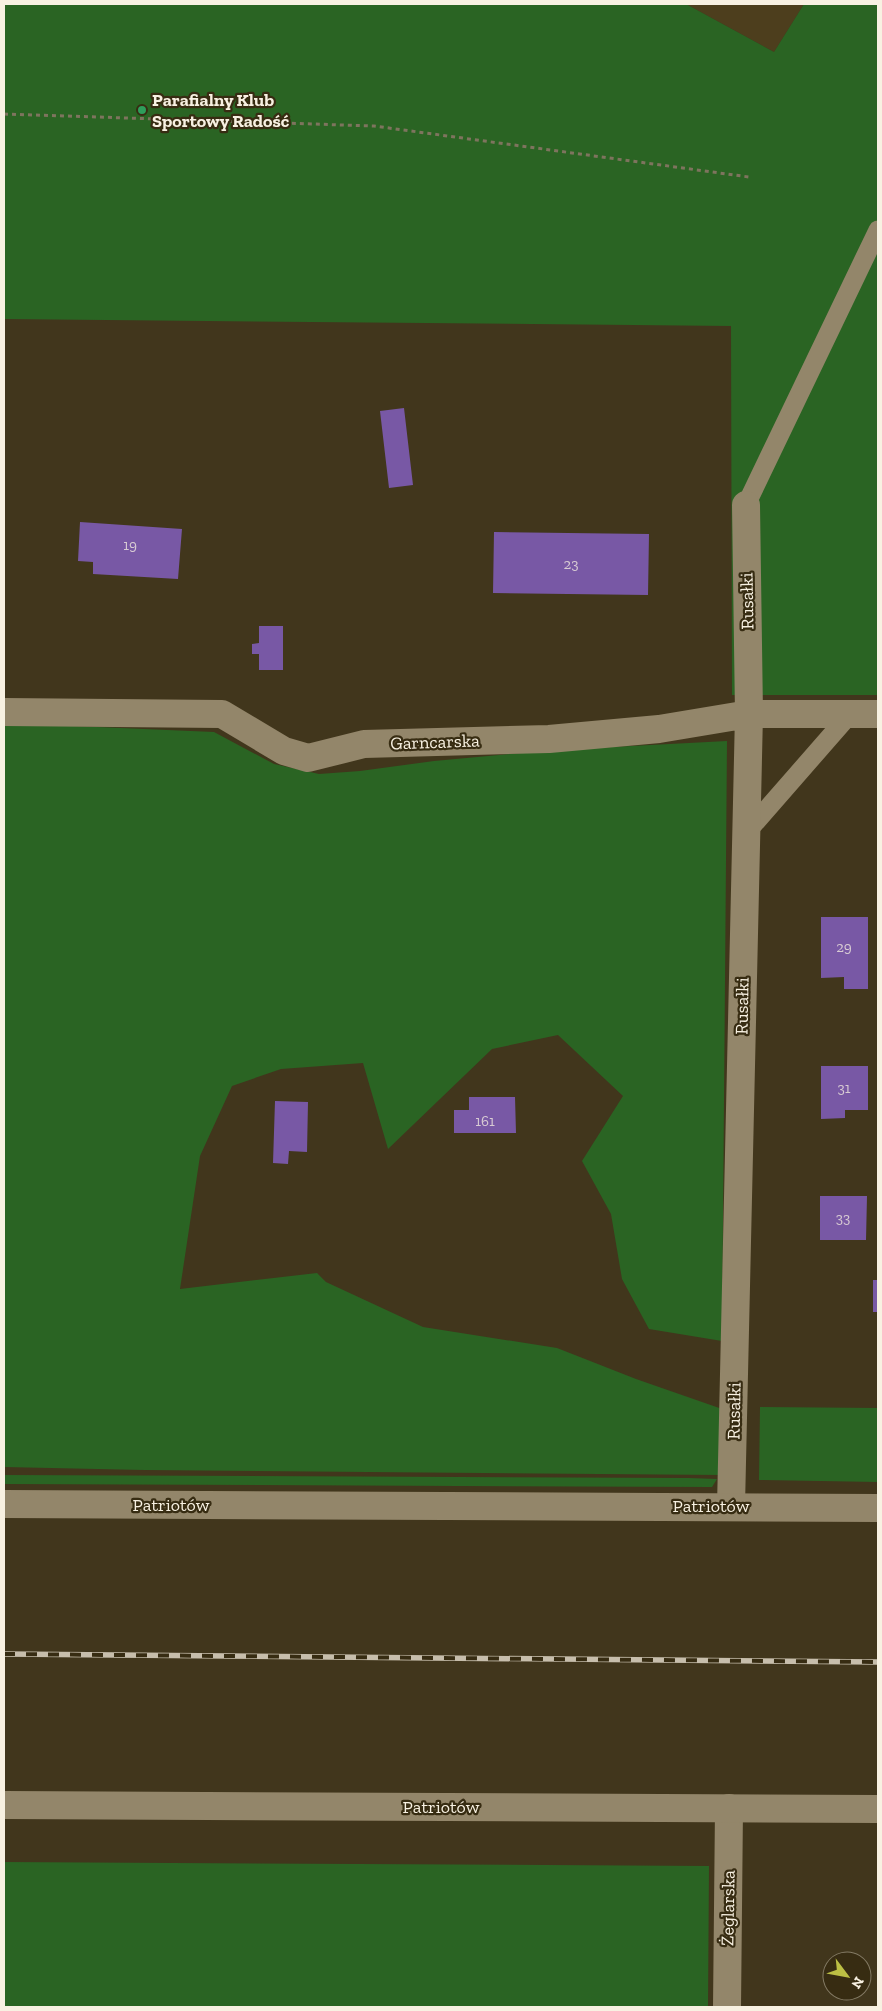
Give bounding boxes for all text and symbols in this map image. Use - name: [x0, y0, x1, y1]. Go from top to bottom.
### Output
- place label: Parafialny Klub Sportowy Radość: [152, 89, 290, 132]
- marker: Parafialny Klub Sportowy Radość: [136, 104, 148, 116]
- house number: 19: [123, 536, 137, 554]
- house number: 23: [563, 555, 579, 573]
- street label: Rusałki: [736, 572, 758, 630]
- street label: Garncarska: [390, 729, 480, 755]
- house number: 29: [836, 938, 852, 956]
- street label: Rusałki: [731, 977, 753, 1035]
- house number: 31: [837, 1079, 851, 1097]
- house number: 161: [475, 1112, 495, 1130]
- house number: 33: [836, 1209, 850, 1227]
- street label: Rusałki: [723, 1382, 745, 1440]
- street label: Patriotów: [133, 1494, 210, 1516]
- street label: Patriotów: [673, 1495, 750, 1517]
- street label: Patriotów: [403, 1796, 480, 1818]
- street label: Żeglarska: [716, 1870, 740, 1946]
- north arrow: [822, 1951, 872, 2001]
- text: N: [847, 1974, 868, 1992]

